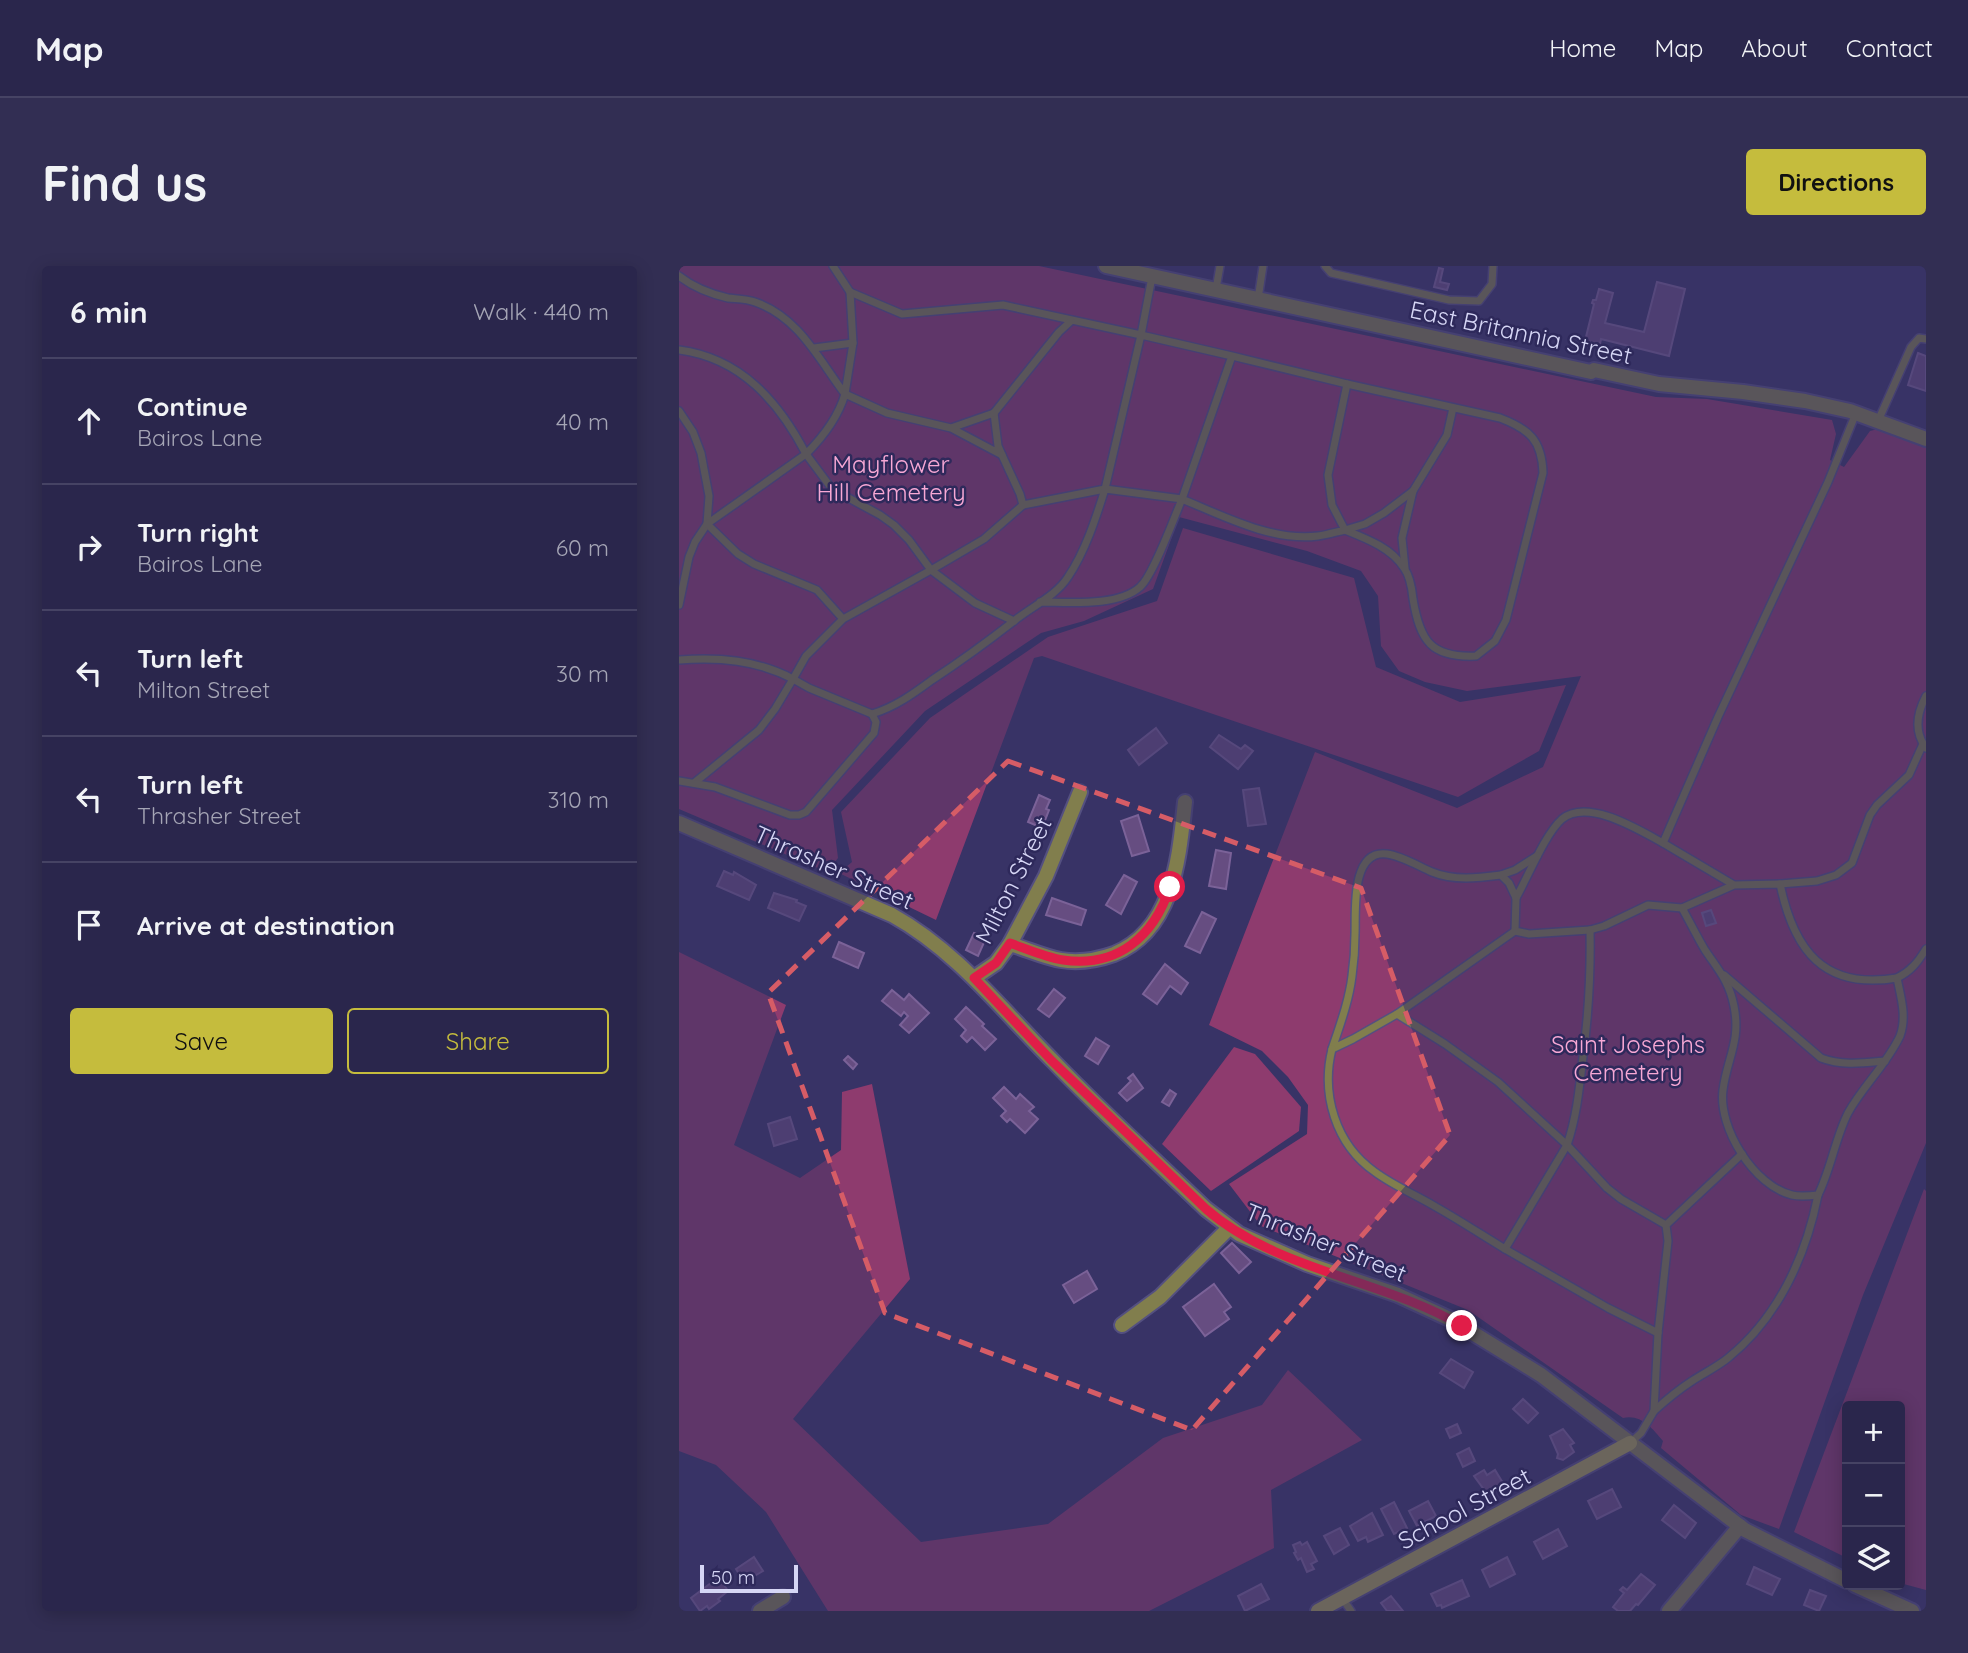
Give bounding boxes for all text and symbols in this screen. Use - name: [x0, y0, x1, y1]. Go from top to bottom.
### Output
- text: Map: [35, 28, 103, 69]
- text: Home: [1549, 33, 1616, 63]
- text: Map: [1654, 33, 1703, 63]
- text: About: [1741, 33, 1808, 63]
- text: Contact: [1846, 33, 1933, 63]
- button: Directions: [1746, 149, 1926, 215]
- text: Find us: [42, 152, 207, 213]
- text: 6 min: [70, 293, 148, 331]
- street label: East Britannia Street: [1407, 294, 1635, 370]
- text: Walk · 440 m: [473, 297, 609, 326]
- text: Continue: [137, 390, 248, 423]
- icon: ahead: [70, 402, 108, 440]
- text: 40 m: [556, 407, 609, 436]
- text: Bairos Lane: [137, 423, 263, 452]
- park label: Mayflower Hill Cemetery: [816, 449, 966, 507]
- text: Turn right: [137, 516, 259, 549]
- icon: right: [70, 528, 108, 566]
- text: 60 m: [556, 533, 609, 562]
- text: Bairos Lane: [137, 549, 263, 578]
- text: Turn left: [137, 642, 244, 675]
- icon: left: [70, 654, 108, 692]
- text: 30 m: [556, 659, 609, 688]
- text: Milton Street: [137, 675, 270, 704]
- text: Turn left: [137, 768, 244, 801]
- icon: left: [70, 780, 108, 818]
- text: 310 m: [547, 785, 609, 814]
- text: Thrasher Street: [137, 801, 301, 830]
- street label: Milton Street: [968, 811, 1058, 949]
- street label: Thrasher Street: [750, 818, 918, 916]
- route start: [1154, 871, 1185, 902]
- icon: arrive: [70, 906, 108, 944]
- text: Arrive at destination: [137, 909, 395, 942]
- button: Save: [70, 1008, 333, 1074]
- button: Share: [347, 1008, 609, 1074]
- park label: Saint Josephs Cemetery: [1551, 1029, 1705, 1087]
- street label: Thrasher Street: [1241, 1196, 1411, 1288]
- route end: [1446, 1310, 1477, 1341]
- map controls: [1842, 1401, 1905, 1590]
- button: +: [1842, 1401, 1905, 1464]
- street label: School Street: [1392, 1460, 1536, 1556]
- button: −: [1842, 1464, 1905, 1527]
- button: layers: [1842, 1527, 1905, 1590]
- scale bar: [700, 1562, 798, 1594]
- text: 50 m: [711, 1565, 755, 1589]

